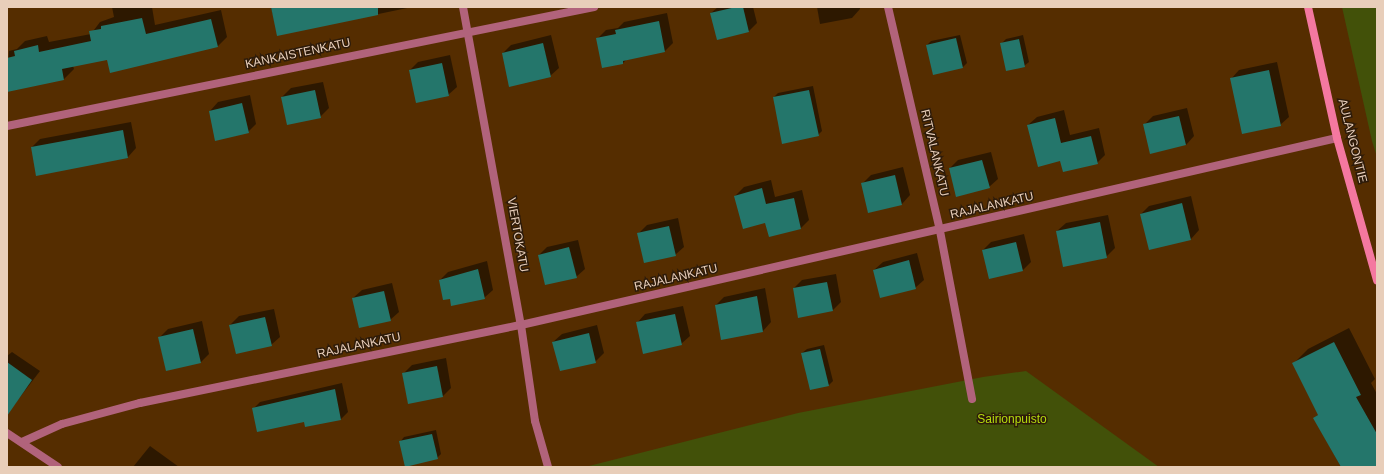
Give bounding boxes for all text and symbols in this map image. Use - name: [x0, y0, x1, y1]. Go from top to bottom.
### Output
- street label: KANKAISTENKATU: [244, 36, 352, 72]
- street label: AULANGONTIE: [1335, 98, 1369, 184]
- street label: RITVALANKATU: [917, 108, 951, 198]
- street label: RAJALANKATU: [949, 189, 1035, 223]
- street label: VIERTOKATU: [503, 197, 531, 273]
- street label: RAJALANKATU: [633, 261, 719, 295]
- street label: RAJALANKATU: [316, 330, 402, 362]
- park label: Sairionpuisto: [977, 413, 1047, 427]

